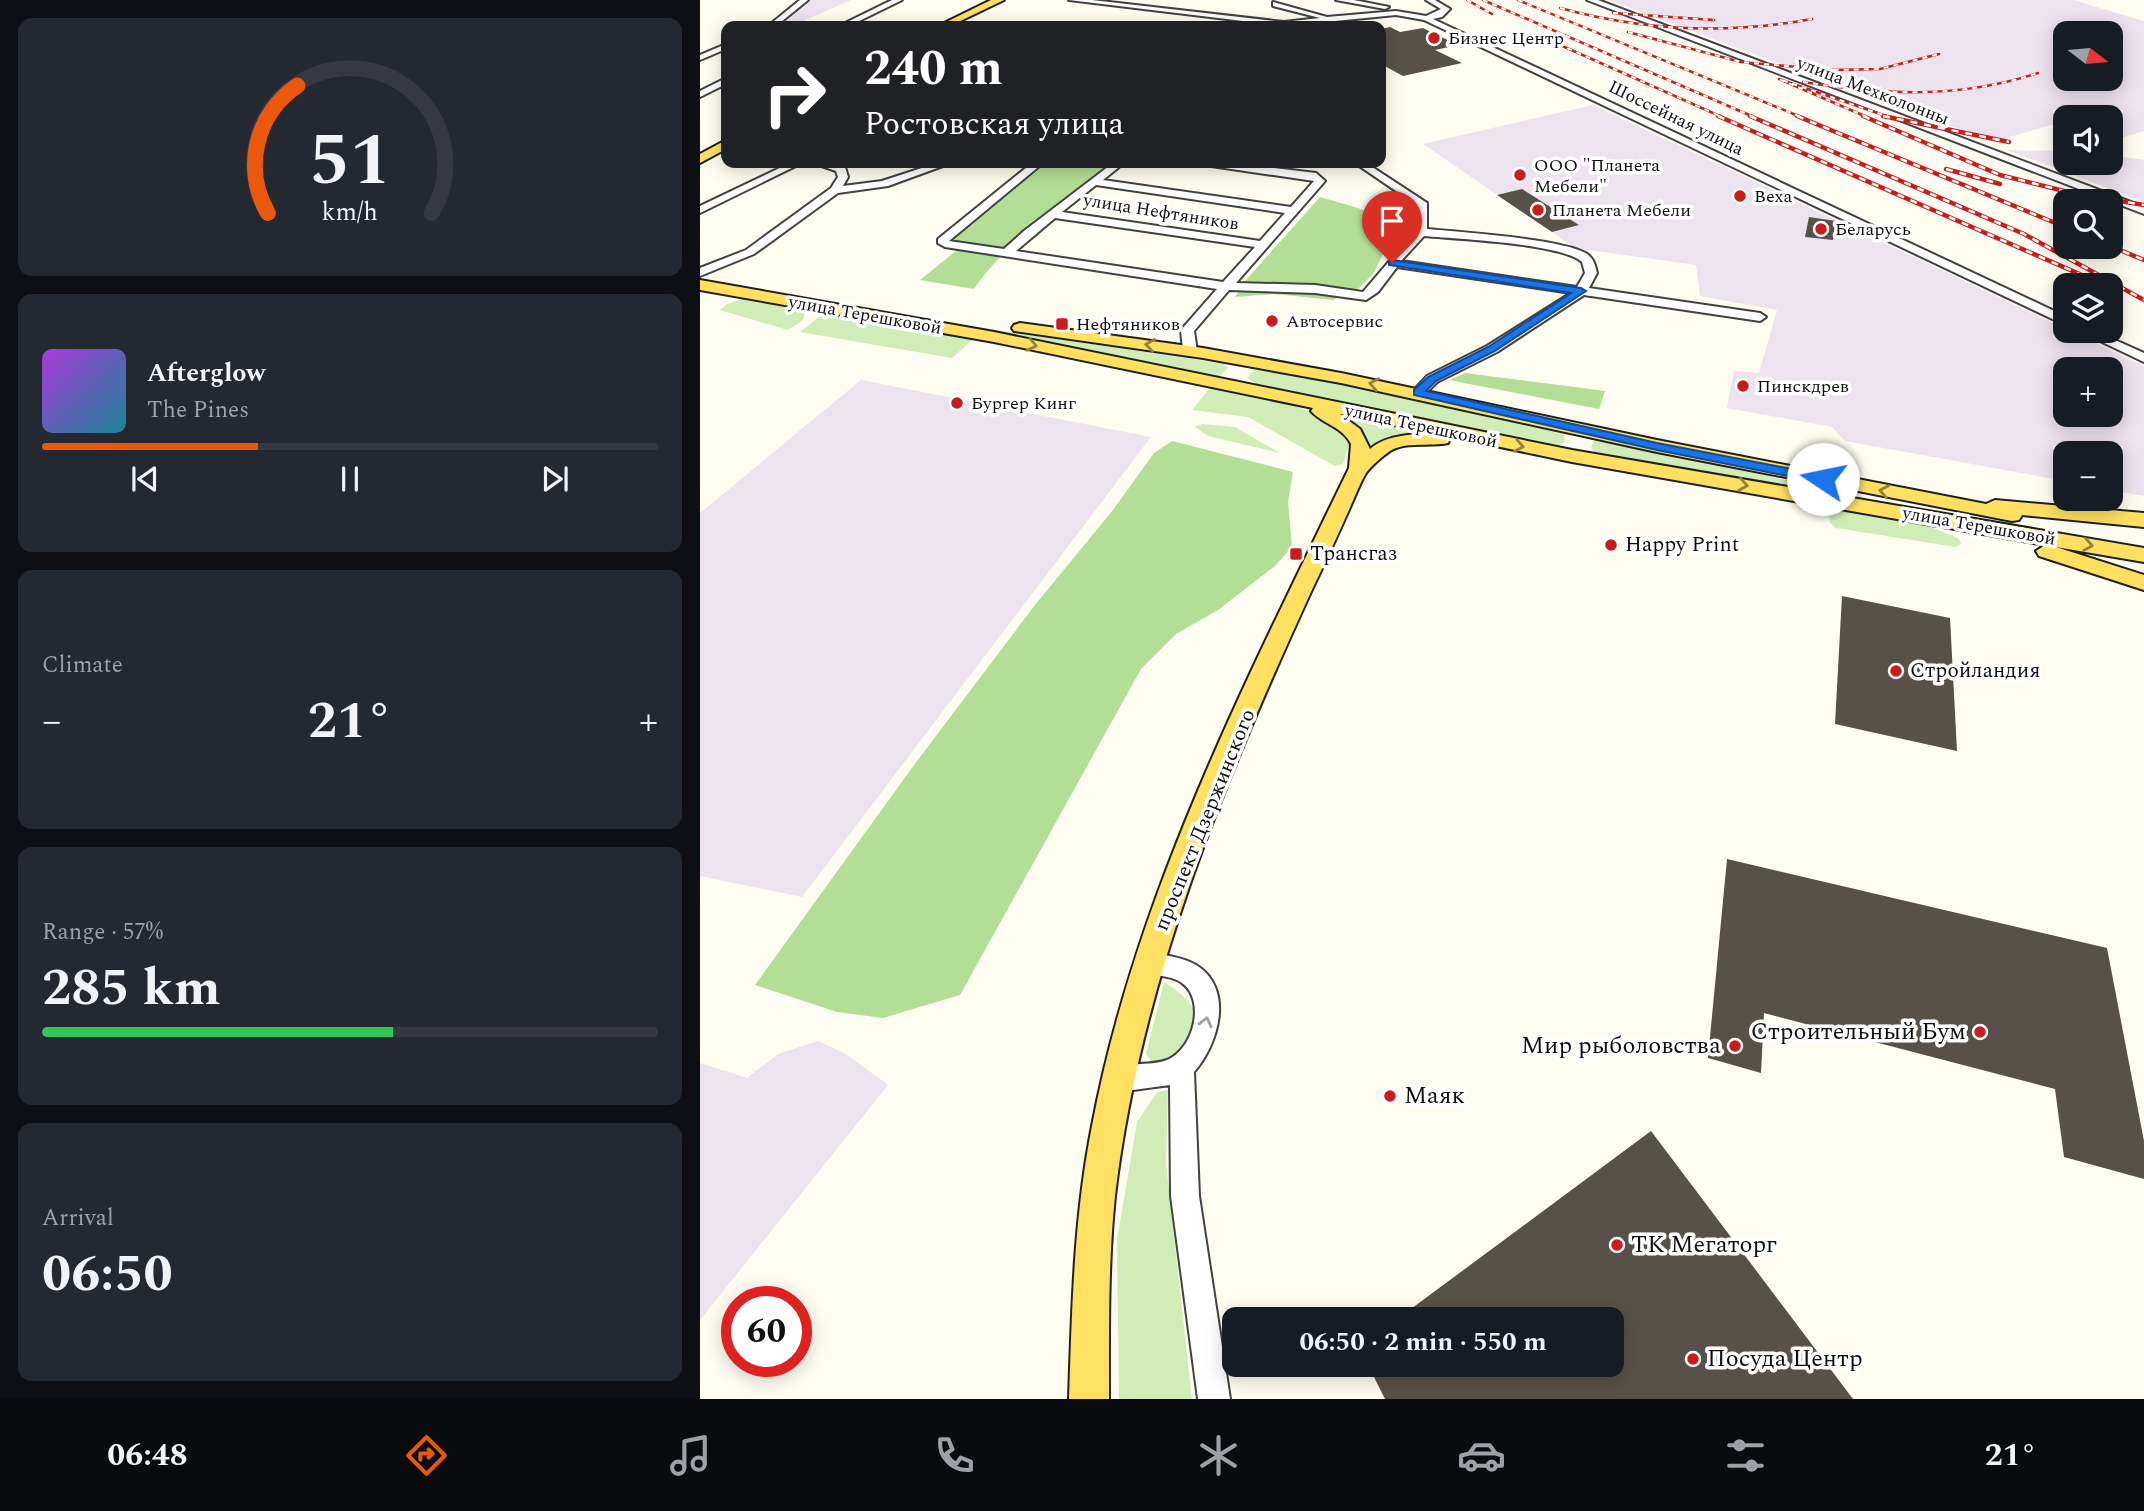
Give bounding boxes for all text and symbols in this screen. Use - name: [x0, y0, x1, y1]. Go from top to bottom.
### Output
- north arrow: [2053, 21, 2123, 91]
- map controls: [2053, 21, 2123, 511]
- place label: Бизнес Центр: [1448, 25, 1564, 52]
- marker: Бизнес Центр: [1426, 30, 1442, 46]
- text: 240 m: [864, 32, 1003, 107]
- icon: right: [749, 49, 840, 140]
- street label: улица Мехколонны: [1792, 49, 1953, 132]
- street label: Шоссейная улица: [1604, 73, 1748, 163]
- text: Ростовская улица: [864, 100, 1124, 149]
- button: sound: [2053, 105, 2123, 175]
- text: 51: [309, 106, 391, 217]
- place label: ООО "Планета Мебели": [1534, 152, 1660, 200]
- marker: ООО "Планета Мебели": [1512, 167, 1528, 183]
- place label: Веха: [1754, 183, 1792, 210]
- street label: улица Нефтяников: [1080, 186, 1241, 238]
- marker: Веха: [1732, 188, 1748, 204]
- button: search: [2053, 189, 2123, 259]
- pin: [1362, 191, 1422, 263]
- text: km/h: [322, 194, 378, 232]
- place label: Планета Мебели: [1552, 197, 1691, 224]
- icon: arrive: [1373, 202, 1411, 240]
- marker: Планета Мебели: [1530, 202, 1546, 218]
- place label: Беларусь: [1835, 216, 1911, 243]
- marker: Беларусь: [1813, 221, 1829, 237]
- button: layers: [2053, 273, 2123, 343]
- street label: улица Терешковой: [785, 288, 944, 342]
- place label: Автосервис: [1286, 308, 1383, 335]
- place label: Нефтяников: [1076, 311, 1180, 338]
- marker: Автосервис: [1264, 313, 1280, 329]
- marker: Нефтяников: [1054, 316, 1070, 332]
- one-way arrow: [1026, 337, 1038, 352]
- one-way arrow: [1144, 338, 1155, 353]
- text: Afterglow: [147, 353, 266, 393]
- button: +: [2053, 357, 2123, 427]
- place label: Пинскдрев: [1757, 373, 1849, 400]
- one-way arrow: [1368, 378, 1380, 393]
- marker: Пинскдрев: [1735, 378, 1751, 394]
- place label: Бургер Кинг: [971, 390, 1076, 417]
- text: The Pines: [147, 393, 249, 428]
- marker: Бургер Кинг: [949, 395, 965, 411]
- street label: улица Терешковой: [1341, 396, 1500, 455]
- one-way arrow: [1513, 438, 1525, 453]
- button: −: [2053, 441, 2123, 511]
- position arrow: [1786, 442, 1860, 516]
- icon: previous: [126, 460, 164, 498]
- icon: pause: [331, 460, 369, 498]
- icon: next: [536, 460, 574, 498]
- one-way arrow: [1737, 477, 1749, 492]
- one-way arrow: [1878, 484, 1890, 499]
- street label: улица Терешковой: [1899, 499, 2058, 553]
- place label: Happy Print: [1625, 529, 1739, 561]
- marker: Happy Print: [1603, 537, 1619, 553]
- one-way arrow: [2082, 537, 2094, 552]
- place label: Трансгаз: [1310, 538, 1397, 570]
- marker: Трансгаз: [1288, 546, 1304, 562]
- text: Climate: [42, 648, 123, 683]
- place label: Стройландия: [1910, 655, 2041, 687]
- marker: Стройландия: [1888, 663, 1904, 679]
- text: 21°: [308, 682, 392, 761]
- text: −: [42, 693, 61, 751]
- text: +: [639, 693, 658, 751]
- street label: проспект Дзержинского: [1146, 704, 1264, 936]
- text: Range · 57%: [42, 915, 163, 950]
- text: 285 km: [42, 949, 221, 1028]
- place label: Строительный Бум: [1751, 1014, 1966, 1050]
- one-way arrow: [1198, 1016, 1212, 1028]
- marker: Строительный Бум: [1972, 1024, 1988, 1040]
- place label: Мир рыболовства: [1521, 1028, 1721, 1064]
- marker: Мир рыболовства: [1727, 1038, 1743, 1054]
- place label: Маяк: [1404, 1078, 1465, 1114]
- marker: Маяк: [1382, 1088, 1398, 1104]
- text: Arrival: [42, 1201, 114, 1236]
- place label: ТК Мегаторг: [1631, 1227, 1777, 1263]
- text: 06:50: [42, 1235, 173, 1314]
- marker: ТК Мегаторг: [1609, 1237, 1625, 1253]
- speed limit sign: 60: [721, 1286, 812, 1377]
- text: 06:50 · 2 min · 550 m: [1299, 1322, 1547, 1362]
- place label: Посуда Центр: [1707, 1341, 1863, 1377]
- marker: Посуда Центр: [1685, 1351, 1701, 1367]
- text: 06:48: [107, 1431, 188, 1480]
- icon: directions: [402, 1431, 451, 1480]
- icon: music: [666, 1431, 715, 1480]
- icon: phone: [930, 1431, 979, 1480]
- icon: climate: [1194, 1431, 1243, 1480]
- icon: car: [1457, 1431, 1506, 1480]
- icon: filters: [1721, 1431, 1770, 1480]
- text: 21°: [1985, 1431, 2037, 1480]

